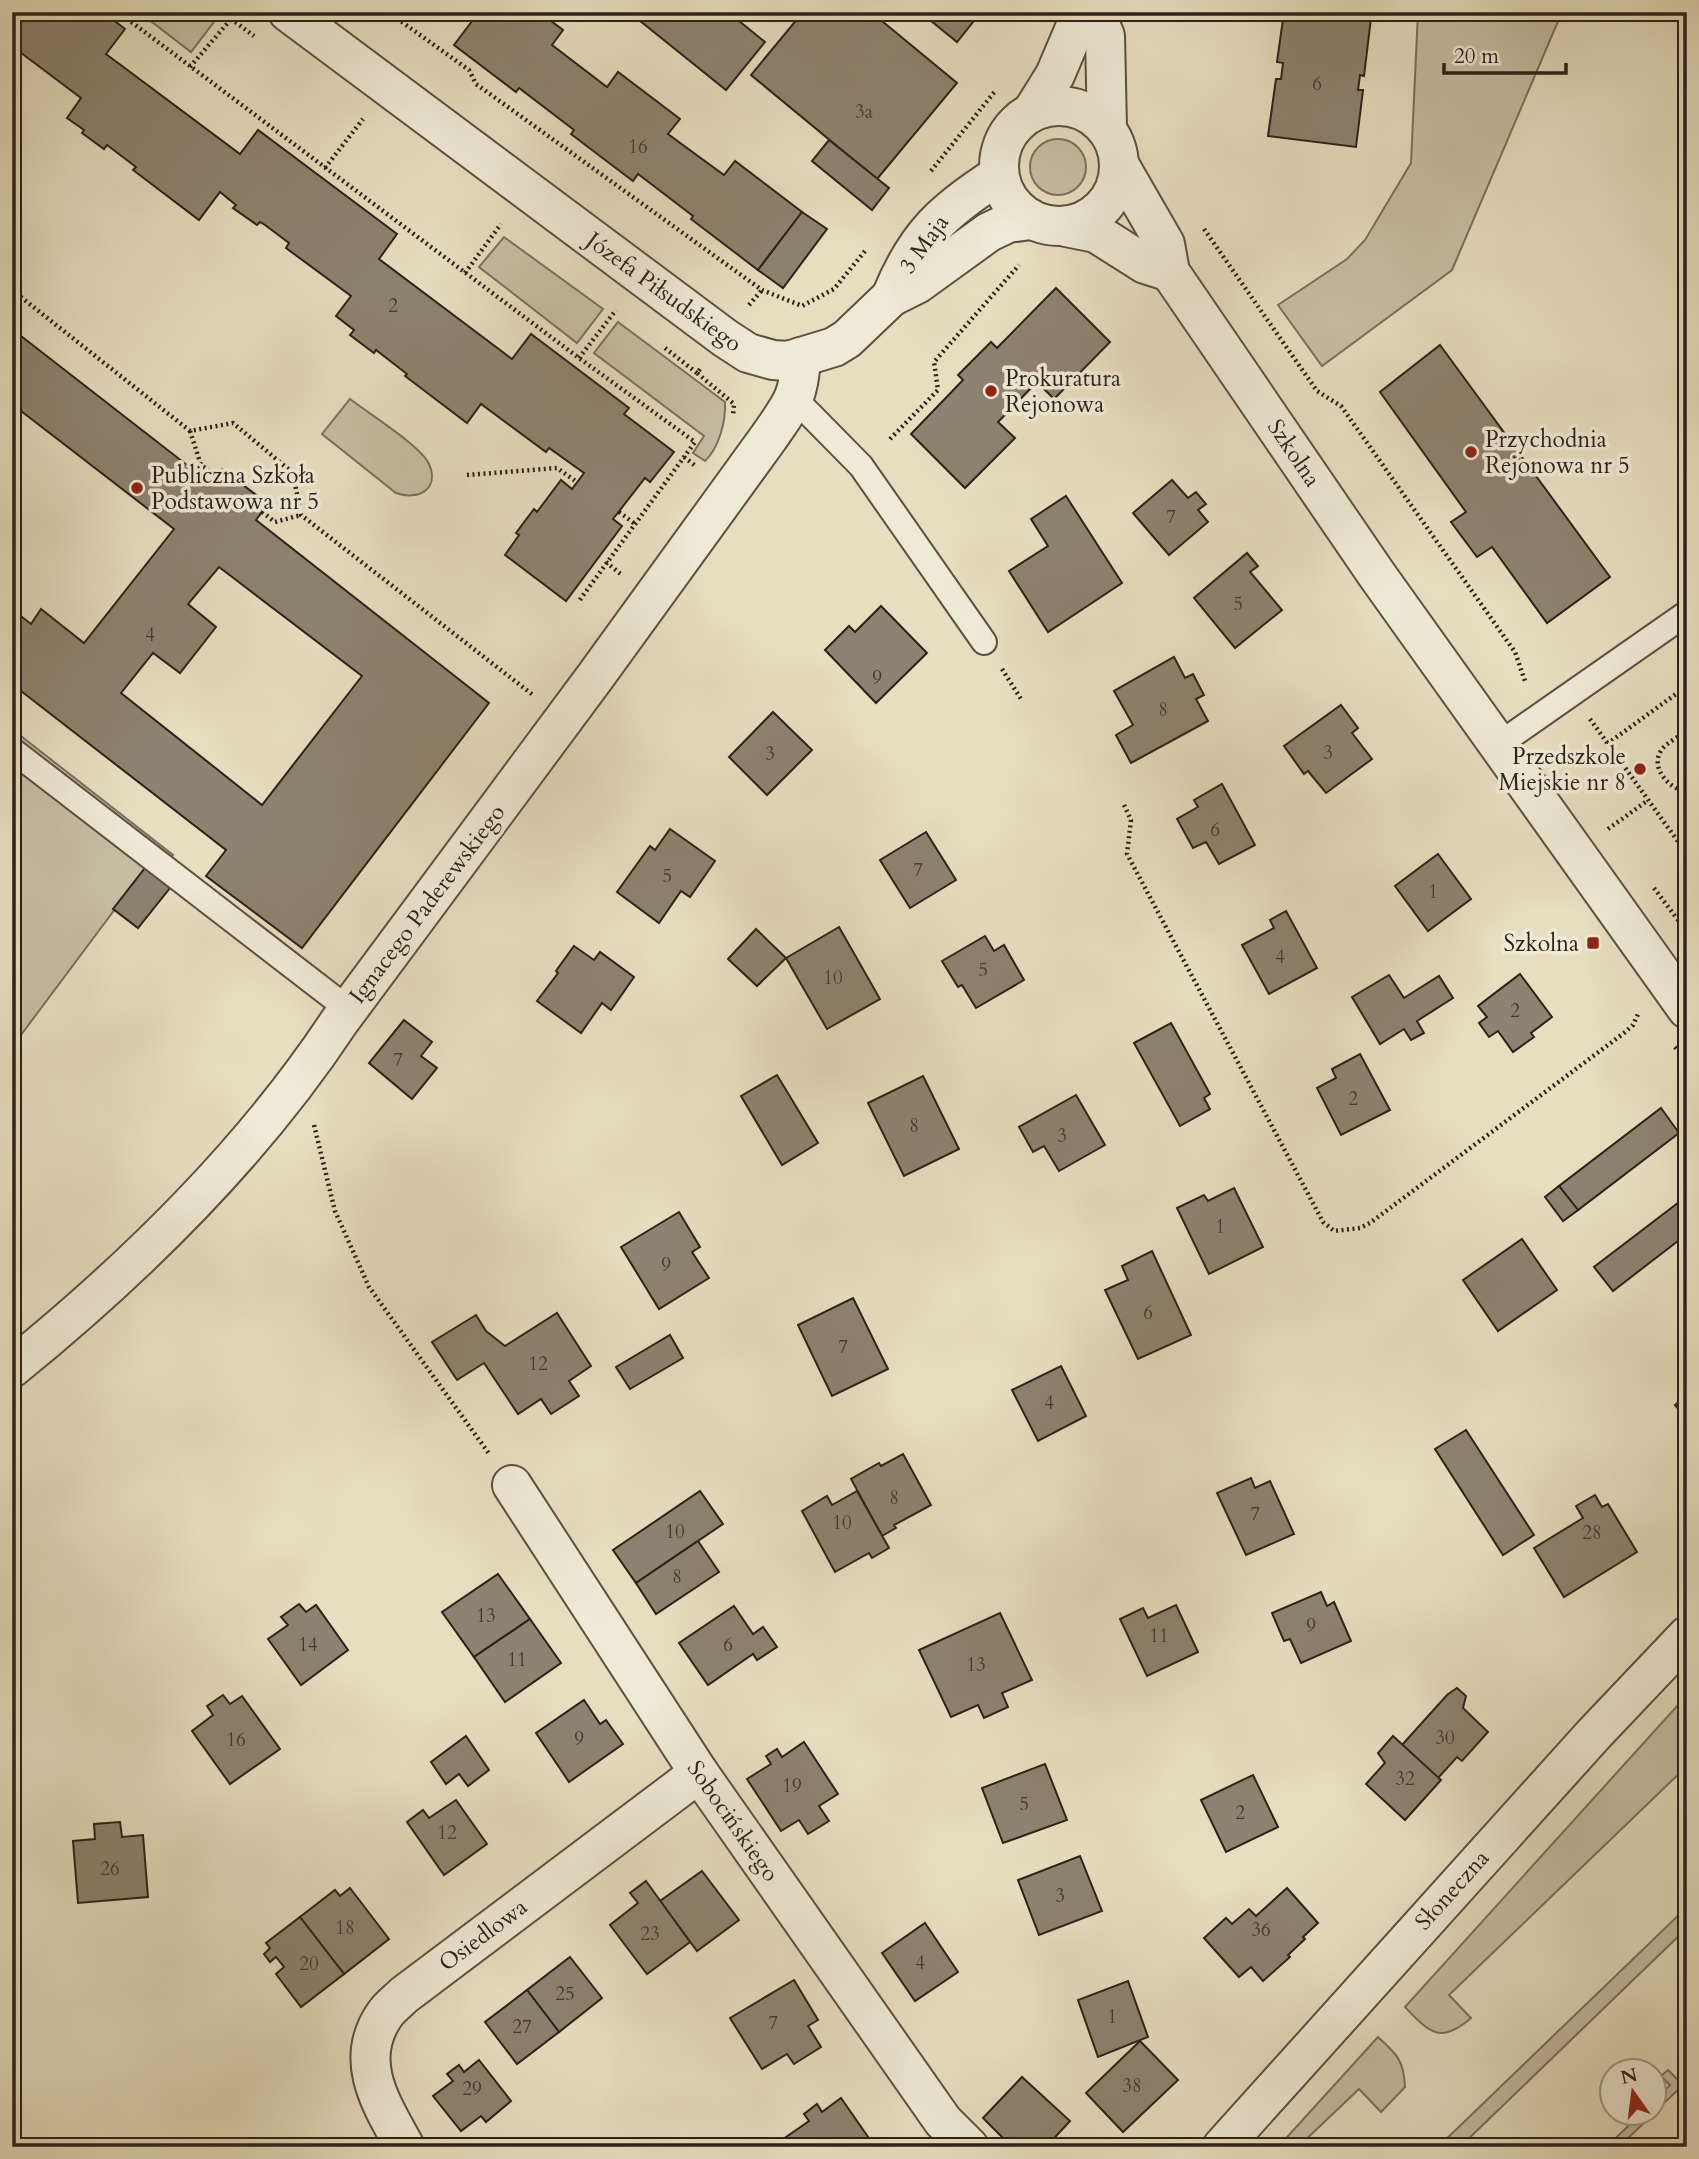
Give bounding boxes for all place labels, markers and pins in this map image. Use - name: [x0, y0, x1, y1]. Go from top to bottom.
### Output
- place label: Prokuratura Rejonowa: [1005, 363, 1121, 420]
- marker: Prokuratura Rejonowa: [983, 383, 999, 399]
- place label: Przychodnia Rejonowa nr 5: [1485, 424, 1630, 481]
- marker: Przychodnia Rejonowa nr 5: [1463, 444, 1479, 460]
- place label: Publiczna Szkoła Podstawowa nr 5: [151, 460, 319, 517]
- marker: Publiczna Szkoła Podstawowa nr 5: [129, 480, 145, 496]
- place label: Przedszkole Miejskie nr 8: [1498, 741, 1626, 798]
- marker: Przedszkole Miejskie nr 8: [1632, 761, 1648, 777]
- place label: Szkolna: [1504, 928, 1579, 959]
- marker: Szkolna: [1585, 935, 1601, 951]

